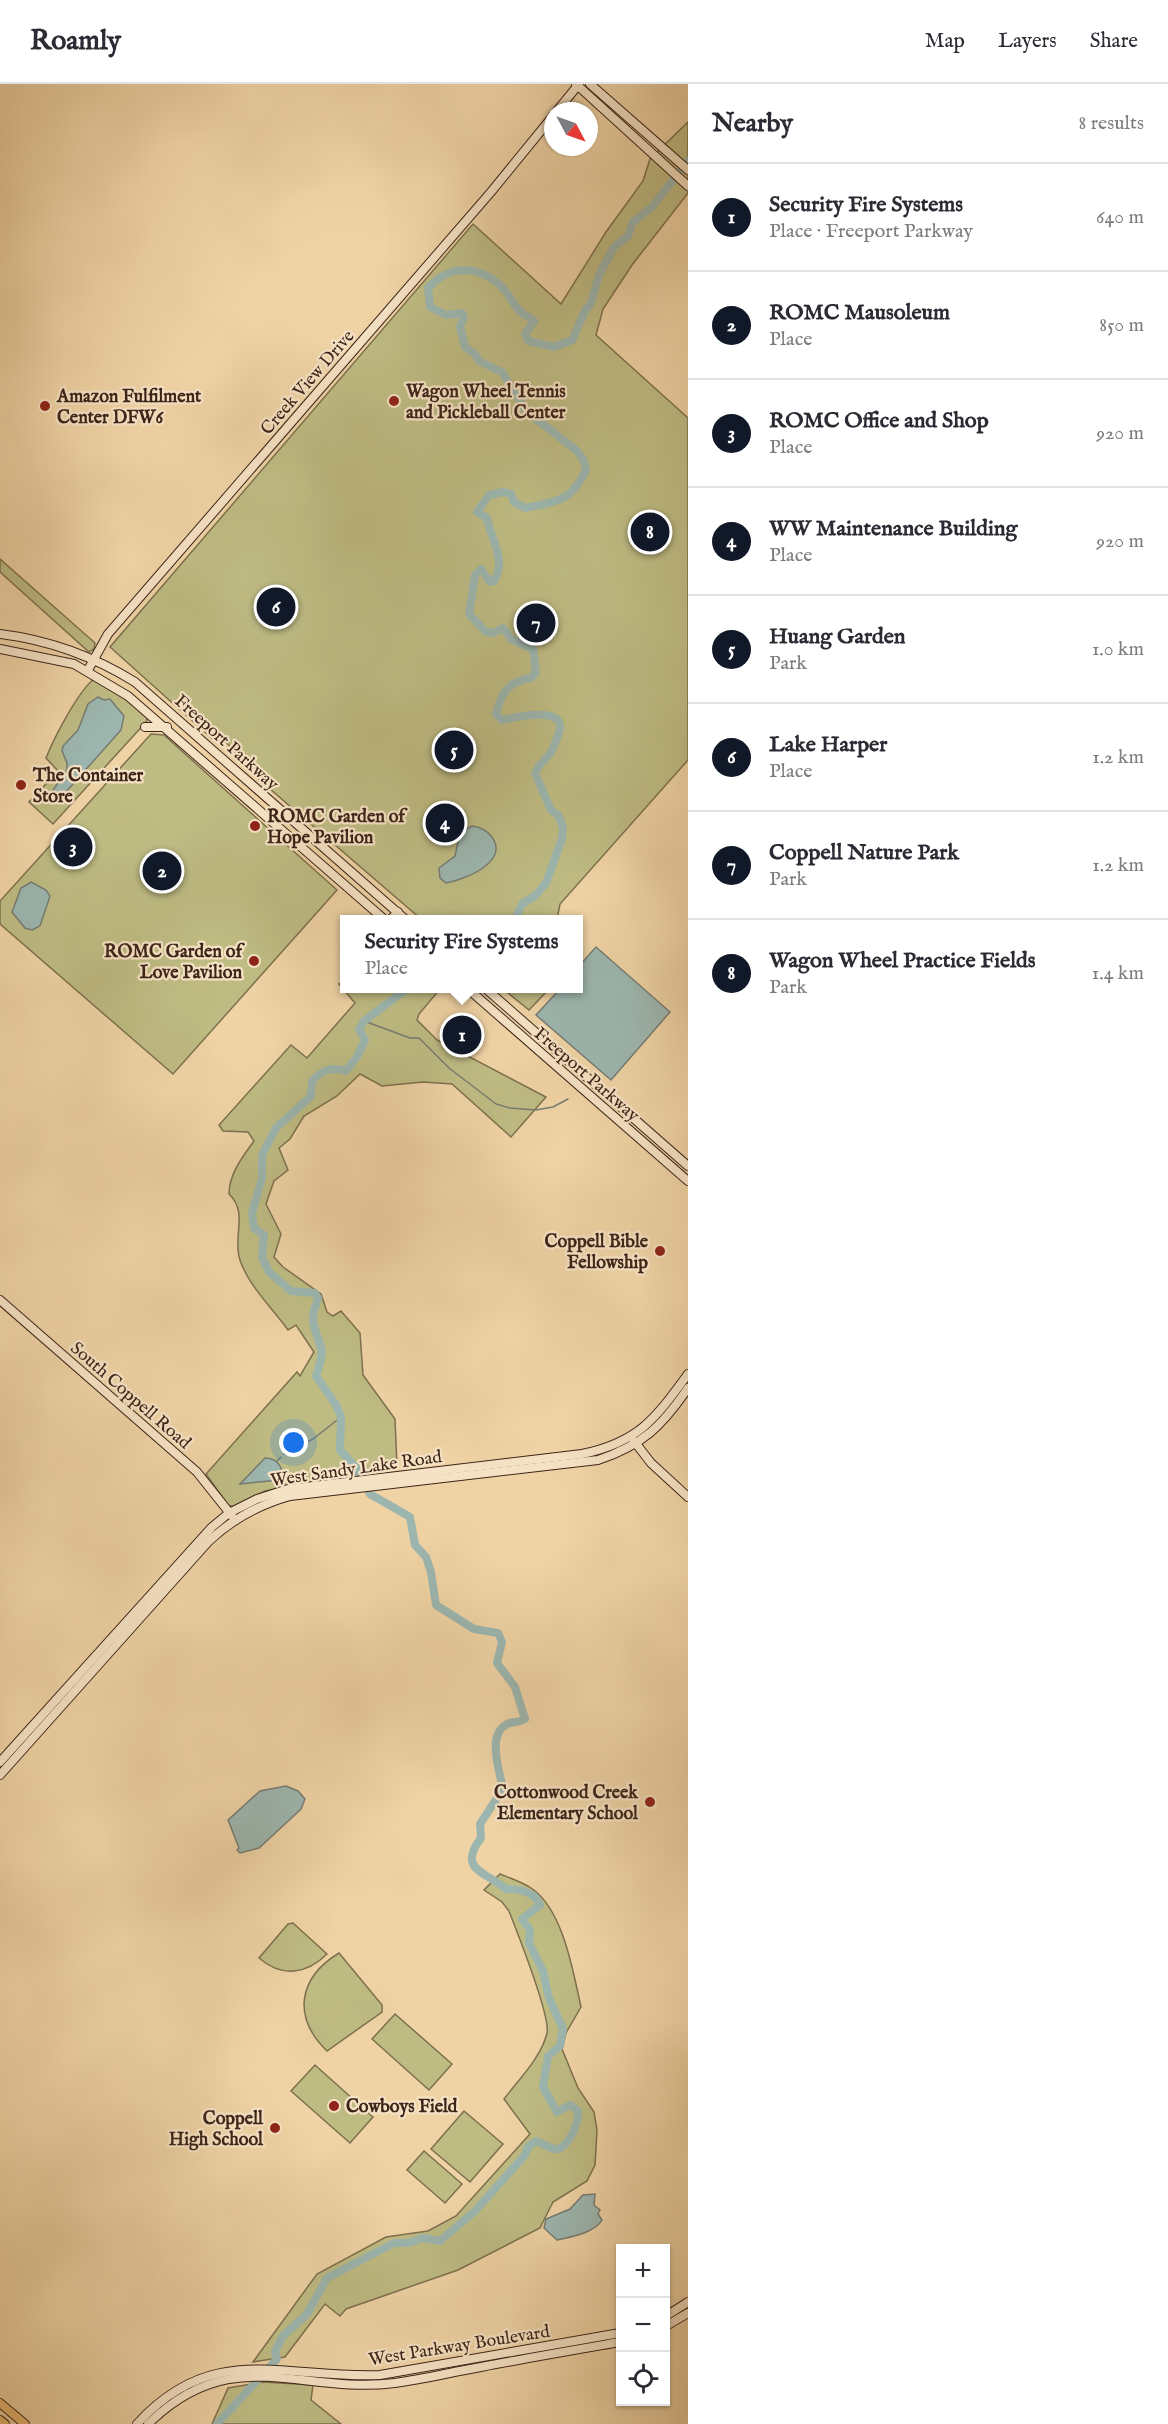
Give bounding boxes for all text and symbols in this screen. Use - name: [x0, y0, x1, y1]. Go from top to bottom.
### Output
- text: Roamly: [30, 24, 121, 59]
- text: Map: [925, 28, 965, 55]
- text: Layers: [998, 28, 1057, 55]
- text: Share: [1090, 28, 1138, 55]
- north arrow: [544, 102, 598, 156]
- text: Nearby: [712, 107, 793, 140]
- text: 8 results: [1078, 111, 1144, 136]
- text: Security Fire Systems: [769, 191, 963, 219]
- text: 1: [728, 205, 735, 230]
- text: 640 m: [1096, 205, 1144, 230]
- text: Place · Freeport Parkway: [769, 219, 973, 244]
- text: ROMC Mausoleum: [769, 299, 950, 327]
- text: 2: [727, 313, 736, 338]
- text: 850 m: [1099, 313, 1144, 338]
- street label: Creek View Drive: [256, 326, 360, 440]
- text: Place: [769, 327, 812, 352]
- place label: Wagon Wheel Tennis and Pickleball Center: [405, 381, 566, 425]
- place label: Amazon Fulfilment Center DFW6: [56, 386, 202, 430]
- marker: Wagon Wheel Tennis and Pickleball Center: [387, 394, 401, 408]
- marker: Amazon Fulfilment Center DFW6: [38, 399, 52, 413]
- text: ROMC Office and Shop: [769, 407, 989, 435]
- text: 3: [728, 421, 735, 446]
- text: 920 m: [1096, 421, 1144, 446]
- text: Place: [769, 435, 812, 460]
- pin: 8: [630, 510, 670, 554]
- text: WW Maintenance Building: [769, 515, 1018, 543]
- text: 4: [727, 529, 736, 554]
- text: 920 m: [1096, 529, 1144, 554]
- text: Place: [769, 543, 812, 568]
- pin: 6: [256, 584, 296, 630]
- pin: 7: [516, 600, 556, 646]
- text: Huang Garden: [769, 623, 906, 651]
- text: 5: [728, 637, 735, 662]
- text: 1.0 km: [1092, 637, 1144, 662]
- text: Park: [769, 651, 807, 676]
- street label: Freeport Parkway: [169, 690, 283, 796]
- pin: 5: [434, 728, 474, 772]
- text: Lake Harper: [769, 731, 887, 759]
- text: 6: [727, 745, 736, 770]
- text: 1.2 km: [1092, 745, 1144, 770]
- text: Place: [769, 759, 812, 784]
- place label: The Container Store: [32, 765, 144, 809]
- marker: The Container Store: [14, 778, 28, 792]
- pin: 4: [426, 800, 464, 846]
- place label: ROMC Garden of Hope Pavilion: [267, 806, 408, 850]
- marker: ROMC Garden of Hope Pavilion: [248, 819, 262, 833]
- pin: 3: [54, 824, 92, 870]
- text: Coppell Nature Park: [769, 839, 959, 867]
- pin: 2: [142, 848, 182, 894]
- text: 7: [727, 853, 736, 878]
- text: 1.2 km: [1092, 853, 1144, 878]
- text: Park: [769, 867, 807, 892]
- popup: [340, 915, 583, 993]
- text: Security Fire Systems: [364, 928, 559, 956]
- place label: ROMC Garden of Love Pavilion: [104, 941, 245, 985]
- text: Wagon Wheel Practice Fields: [769, 947, 1036, 975]
- marker: ROMC Garden of Love Pavilion: [247, 954, 261, 968]
- text: Place: [364, 956, 408, 981]
- text: 8: [728, 961, 735, 986]
- text: 1.4 km: [1092, 961, 1144, 986]
- text: Park: [769, 975, 807, 1000]
- pin: 1: [442, 1012, 482, 1058]
- street label: Freeport Parkway: [528, 1023, 644, 1127]
- place label: Coppell Bible Fellowship: [545, 1231, 649, 1275]
- marker: Coppell Bible Fellowship: [653, 1244, 667, 1258]
- street label: South Coppell Road: [65, 1337, 195, 1455]
- your location: [279, 1428, 308, 1457]
- street label: West Sandy Lake Road: [269, 1446, 444, 1493]
- place label: Cottonwood Creek Elementary School: [494, 1782, 639, 1826]
- marker: Cottonwood Creek Elementary School: [643, 1795, 657, 1809]
- place label: Cowboys Field: [346, 2096, 458, 2119]
- marker: Cowboys Field: [327, 2099, 341, 2113]
- place label: Coppell High School: [169, 2108, 264, 2152]
- marker: Coppell High School: [268, 2121, 282, 2135]
- map controls: [616, 2244, 670, 2406]
- button: +: [616, 2244, 670, 2298]
- button: −: [616, 2298, 670, 2352]
- street label: West Parkway Boulevard: [367, 2321, 552, 2372]
- button: locate: [616, 2352, 670, 2406]

